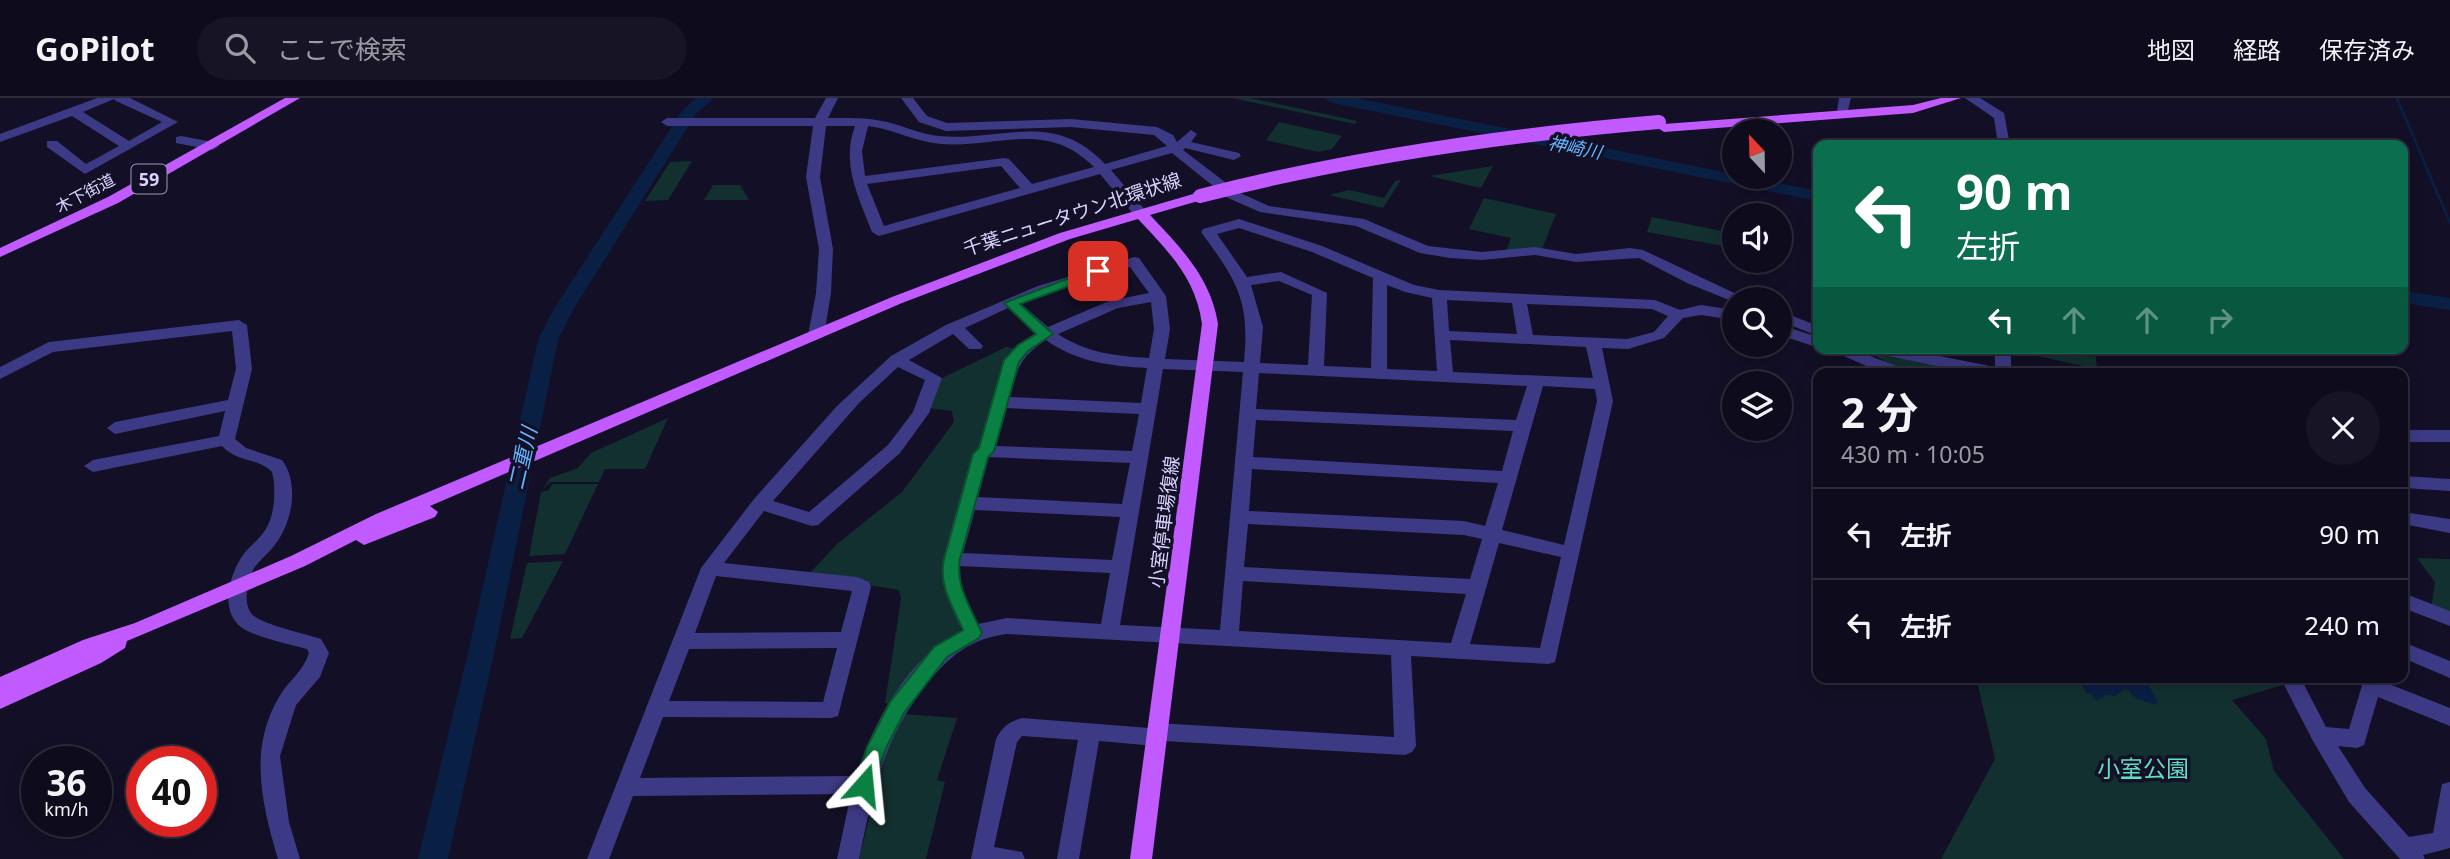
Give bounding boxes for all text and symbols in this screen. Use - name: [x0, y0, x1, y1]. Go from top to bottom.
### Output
- search box: [197, 17, 687, 80]
- text: GoPilot: [35, 26, 155, 71]
- icon: search: [221, 29, 259, 67]
- text: ここで検索: [277, 31, 407, 67]
- text: 地図: [2147, 33, 2195, 66]
- text: 経路: [2233, 33, 2281, 66]
- text: 保存済み: [2319, 33, 2415, 66]
- north arrow: [1722, 119, 1792, 189]
- map controls: [1722, 119, 1792, 441]
- water label: 神崎川: [1546, 130, 1606, 164]
- text: 90 m: [1956, 158, 2073, 224]
- road number: 59: [132, 164, 166, 194]
- street label: 千葉ニュータウン北環状線: [960, 166, 1184, 262]
- street label: 木下街道: [52, 168, 118, 218]
- icon: left: [1841, 168, 1932, 259]
- button: sound: [1722, 203, 1792, 273]
- text: 左折: [1956, 224, 2020, 267]
- pin: [1068, 241, 1128, 301]
- icon: arrive: [1079, 252, 1117, 290]
- button: search: [1722, 287, 1792, 357]
- icon: left: [1982, 301, 2020, 339]
- icon: ahead: [2055, 301, 2093, 339]
- icon: ahead: [2128, 301, 2166, 339]
- icon: right: [2201, 301, 2239, 339]
- button: layers: [1722, 371, 1792, 441]
- text: 2 分: [1841, 383, 1918, 440]
- button: close: [2306, 391, 2380, 465]
- water label: 二重川: [501, 422, 543, 492]
- text: 430 m · 10:05: [1841, 438, 1985, 470]
- street label: 小室停車場復線: [1143, 454, 1185, 590]
- icon: left: [1841, 515, 1879, 553]
- text: 90 m: [2319, 516, 2380, 552]
- text: 左折: [1900, 517, 1952, 553]
- icon: left: [1841, 606, 1879, 644]
- text: 240 m: [2304, 607, 2380, 643]
- text: 左折: [1900, 608, 1952, 644]
- speed limit sign: 40: [126, 746, 217, 837]
- position arrow: [827, 748, 901, 822]
- park label: 小室公園: [2097, 752, 2189, 784]
- text: 36: [46, 759, 87, 806]
- text: km/h: [44, 797, 89, 821]

